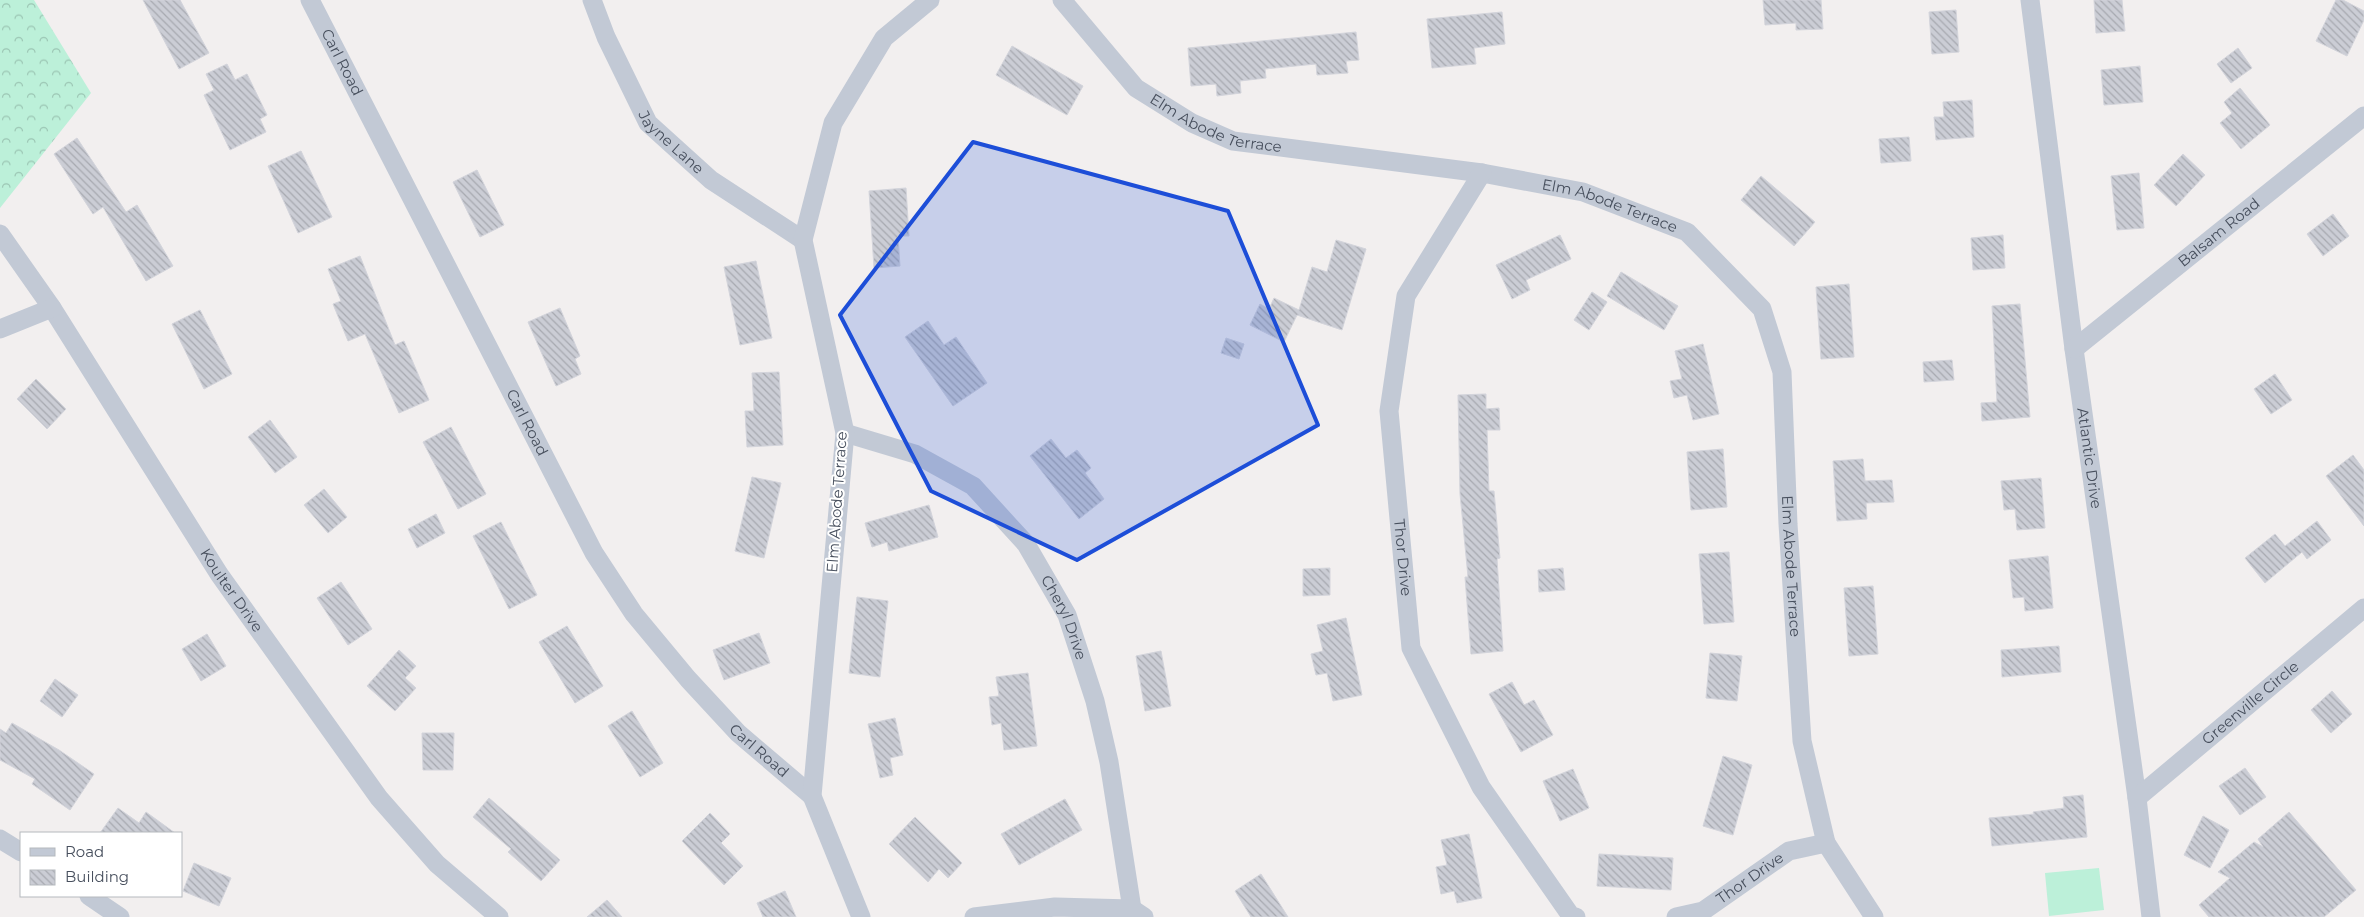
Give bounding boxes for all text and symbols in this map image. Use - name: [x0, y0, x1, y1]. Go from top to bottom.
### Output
- street label: Carl Road: [317, 25, 367, 99]
- street label: Elm Abode Terrace: [1147, 89, 1283, 156]
- street label: Jayne Lane: [634, 107, 708, 178]
- street label: Elm Abode Terrace: [1541, 174, 1680, 236]
- street label: Balsam Road: [2174, 194, 2263, 271]
- street label: Carl Road: [502, 386, 552, 459]
- street label: Atlantic Drive: [2073, 406, 2106, 510]
- street label: Elm Abode Terrace: [822, 431, 851, 573]
- street label: Elm Abode Terrace: [1778, 495, 1805, 638]
- street label: Thor Drive: [1390, 518, 1416, 597]
- street label: Koulter Drive: [196, 545, 267, 636]
- street label: Cheryl Drive: [1037, 571, 1091, 662]
- street label: Greenville Circle: [2198, 657, 2303, 749]
- street label: Carl Road: [725, 720, 793, 781]
- legend: [20, 832, 182, 897]
- text: Road: [65, 842, 104, 861]
- street label: Thor Drive: [1713, 848, 1787, 908]
- text: Building: [65, 867, 129, 886]

